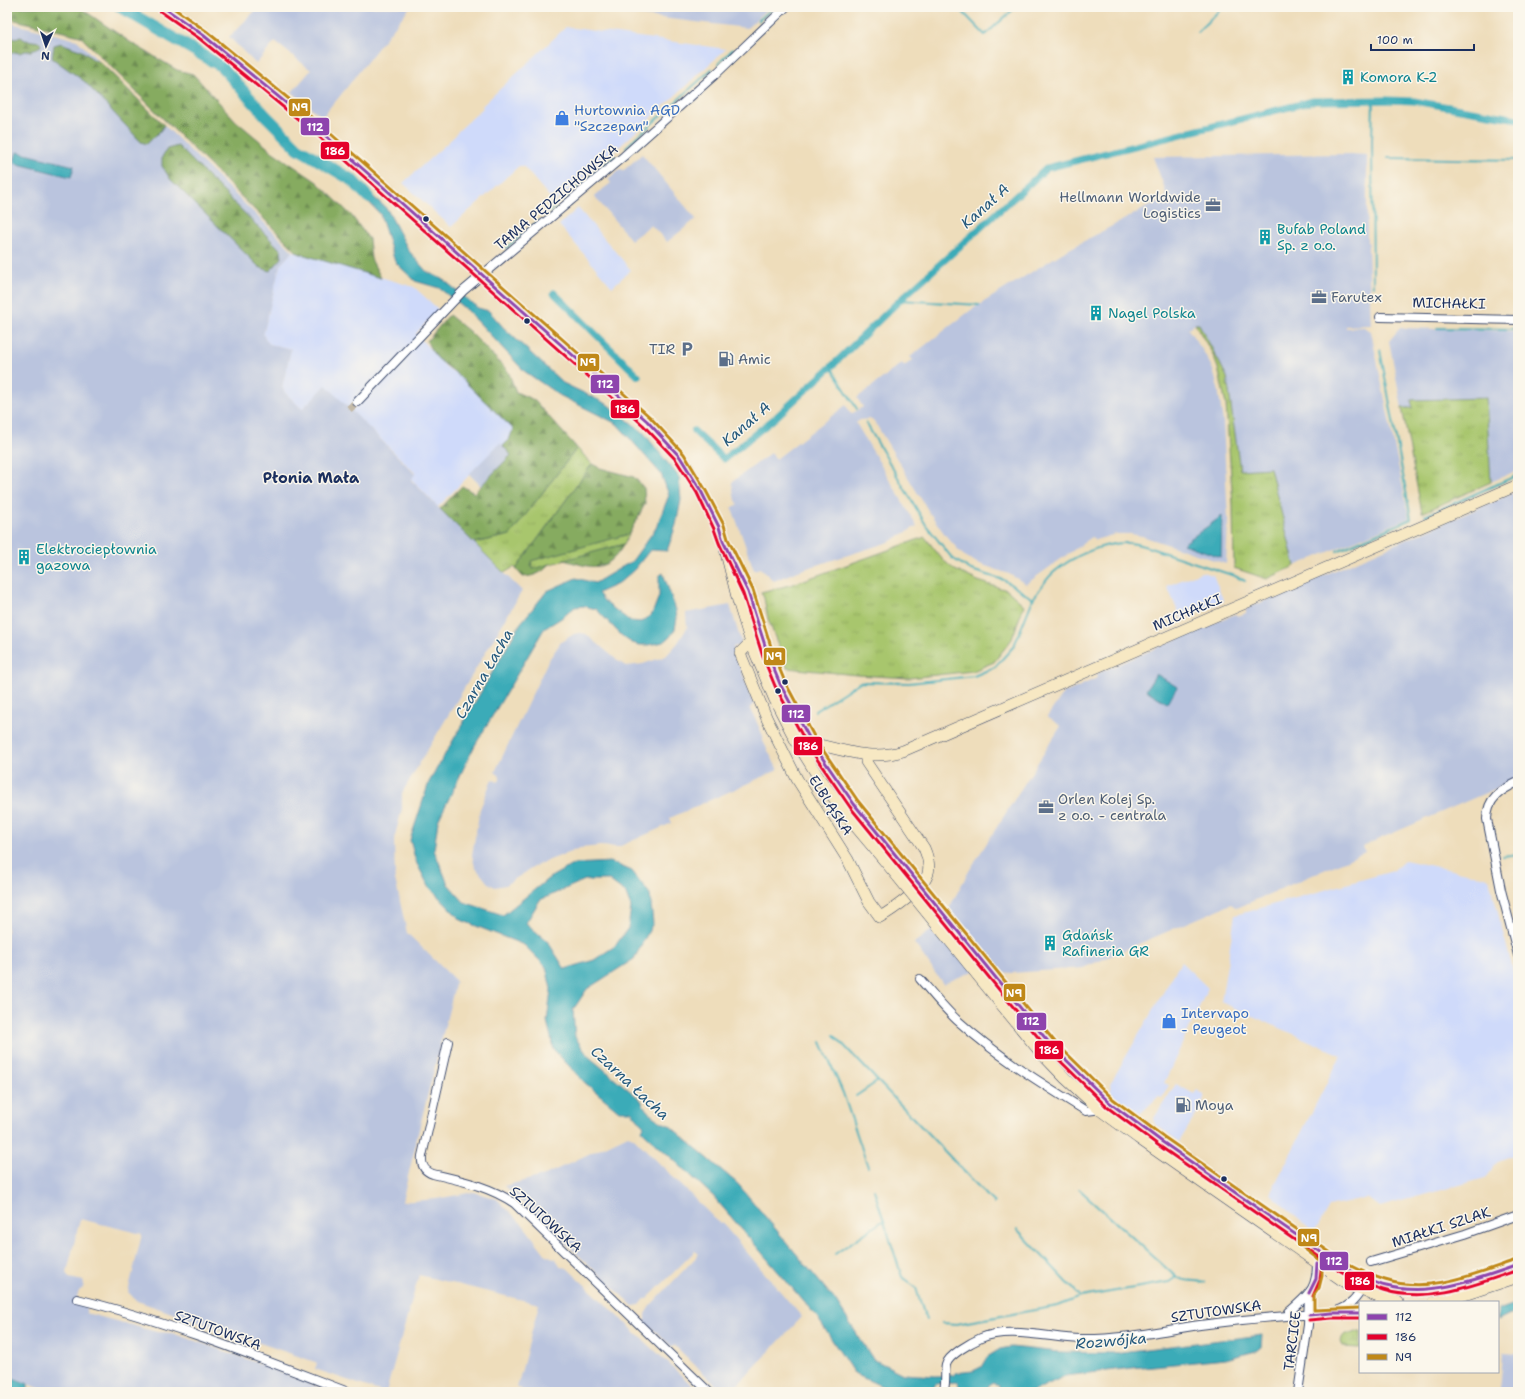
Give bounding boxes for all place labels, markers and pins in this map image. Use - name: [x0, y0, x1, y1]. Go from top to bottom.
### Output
- building icon: Komora K-2: [1339, 68, 1357, 86]
- place label: Komora K-2: [1360, 68, 1438, 86]
- place label: Hurtownia AGD "Szczepan": [574, 101, 680, 135]
- shop icon: Hurtownia AGD "Szczepan": [553, 109, 571, 127]
- place label: Hellmann Worldwide Logistics: [1059, 188, 1201, 222]
- office icon: Hellmann Worldwide Logistics: [1204, 196, 1222, 214]
- unlabelled marker: [421, 214, 431, 224]
- place label: Bufab Poland Sp. z o.o.: [1277, 220, 1366, 254]
- building icon: Bufab Poland Sp. z o.o.: [1256, 228, 1274, 246]
- office icon: Farutex: [1310, 288, 1328, 306]
- place label: Farutex: [1331, 288, 1382, 306]
- building icon: Nagel Polska: [1087, 304, 1105, 322]
- place label: Nagel Polska: [1108, 304, 1196, 322]
- unlabelled marker: [522, 316, 532, 326]
- place label: TIR: [649, 340, 675, 358]
- parking icon: TIR: [678, 340, 696, 358]
- fuel station icon: Amic: [717, 350, 735, 368]
- place label: Amic: [738, 350, 771, 368]
- place label: Elektrociepłownia gazowa: [36, 540, 157, 574]
- building icon: Elektrociepłownia gazowa: [15, 548, 33, 566]
- unlabelled marker: [780, 677, 790, 687]
- unlabelled marker: [773, 686, 783, 696]
- place label: Orlen Kolej Sp. z o.o. - centrala: [1058, 790, 1166, 824]
- office icon: Orlen Kolej Sp. z o.o. - centrala: [1037, 798, 1055, 816]
- place label: Gdańsk Rafineria GR: [1062, 926, 1149, 960]
- building icon: Gdańsk Rafineria GR: [1041, 934, 1059, 952]
- place label: Intervapo - Peugeot: [1181, 1004, 1249, 1038]
- shop icon: Intervapo - Peugeot: [1160, 1012, 1178, 1030]
- fuel station icon: Moya: [1174, 1096, 1192, 1114]
- place label: Moya: [1195, 1096, 1234, 1114]
- unlabelled marker: [1219, 1174, 1229, 1184]

